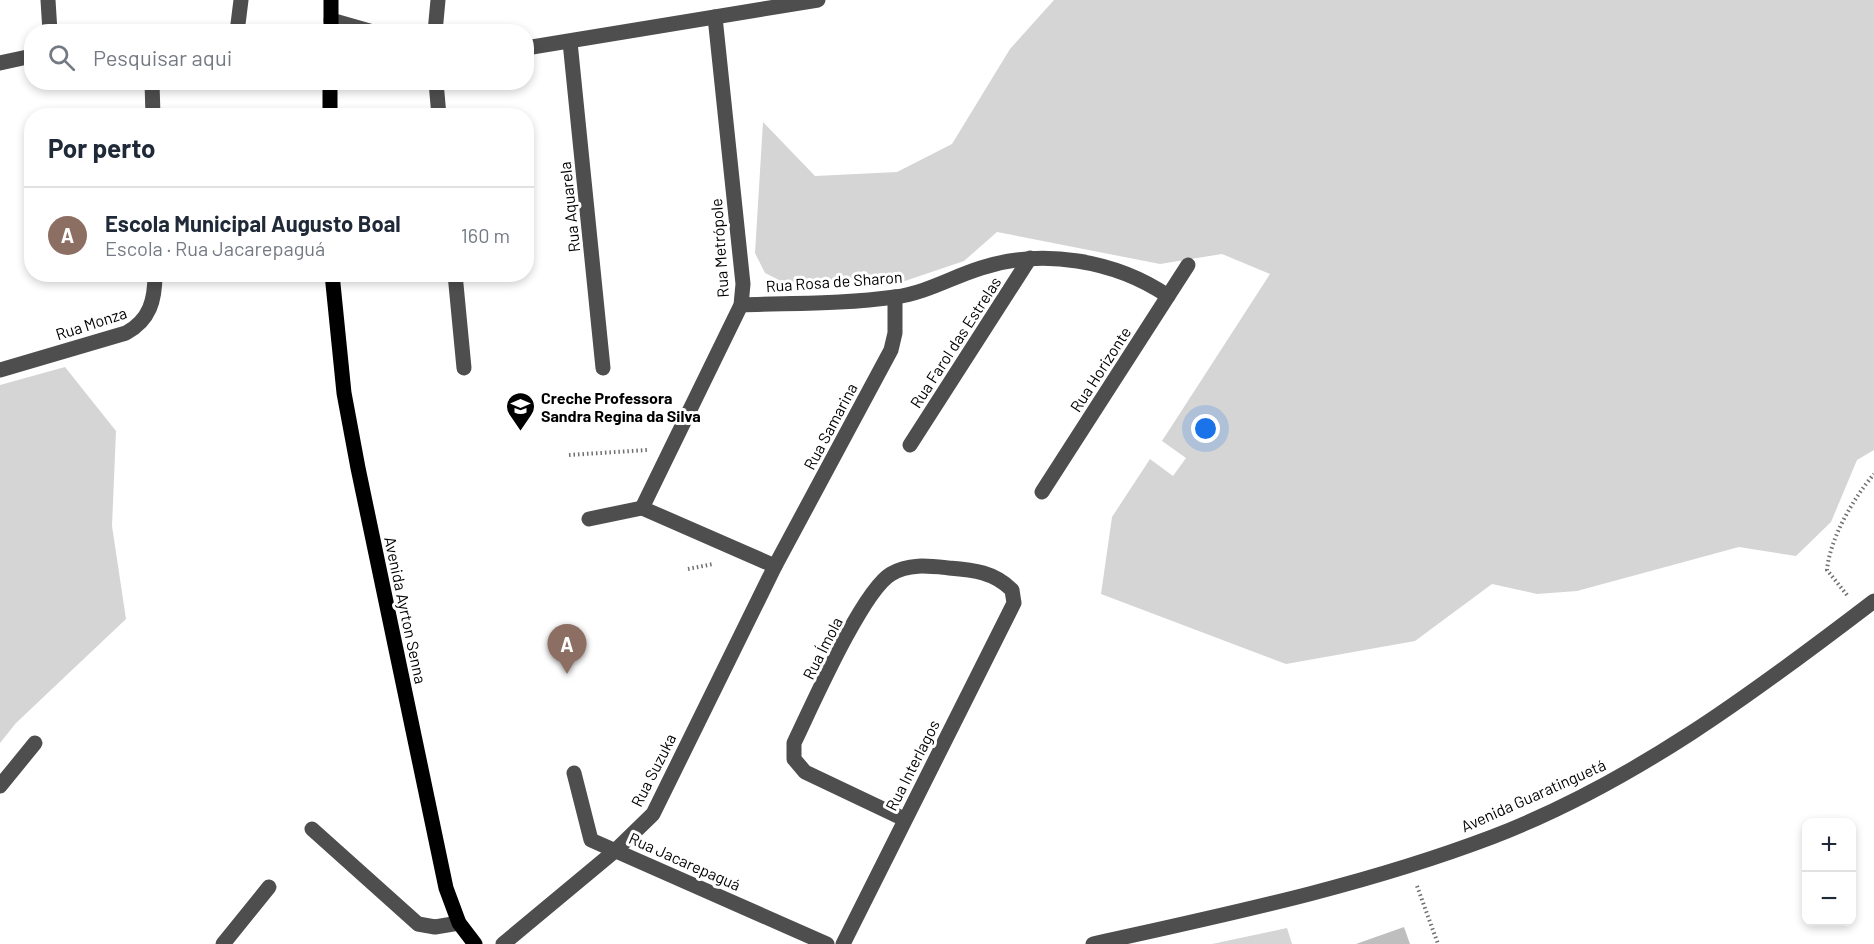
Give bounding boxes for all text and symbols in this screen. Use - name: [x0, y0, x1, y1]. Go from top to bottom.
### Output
- search box: [24, 24, 534, 90]
- icon: search: [45, 41, 78, 74]
- text: Pesquisar aqui: [93, 44, 232, 70]
- text: Por perto: [48, 132, 156, 163]
- street label: Rua Aquarela: [555, 161, 583, 253]
- street label: Rua Metrópole: [706, 198, 732, 298]
- text: Escola Municipal Augusto Boal: [105, 210, 401, 236]
- text: A: [61, 223, 74, 247]
- text: 160 m: [461, 223, 510, 247]
- text: Escola · Rua Jacarepaguá: [105, 236, 325, 260]
- street label: Rua Rosa de Sharon: [765, 267, 903, 295]
- street label: Rua Farol das Estrelas: [905, 273, 1005, 411]
- street label: Rua Monza: [53, 303, 129, 343]
- street label: Rua Horizonte: [1066, 323, 1134, 415]
- street label: Rua Samarina: [799, 379, 861, 473]
- place label: Creche Professora Sandra Regina da Silva: [541, 388, 701, 425]
- school or university icon: Creche Professora Sandra Regina da Silva: [504, 390, 536, 432]
- your location: [1191, 414, 1220, 443]
- street label: Avenida Ayrton Senna: [381, 535, 431, 685]
- street label: Rua Ímola: [798, 614, 846, 682]
- pin: A: [548, 624, 586, 674]
- street label: Rua Interlagos: [881, 716, 943, 814]
- street label: Rua Suzuka: [627, 730, 679, 810]
- street label: Avenida Guaratinguetá: [1458, 755, 1608, 835]
- map controls: [1802, 818, 1856, 926]
- button: +: [1802, 818, 1856, 872]
- street label: Rua Jacarepaguá: [626, 828, 744, 894]
- button: −: [1802, 872, 1856, 926]

